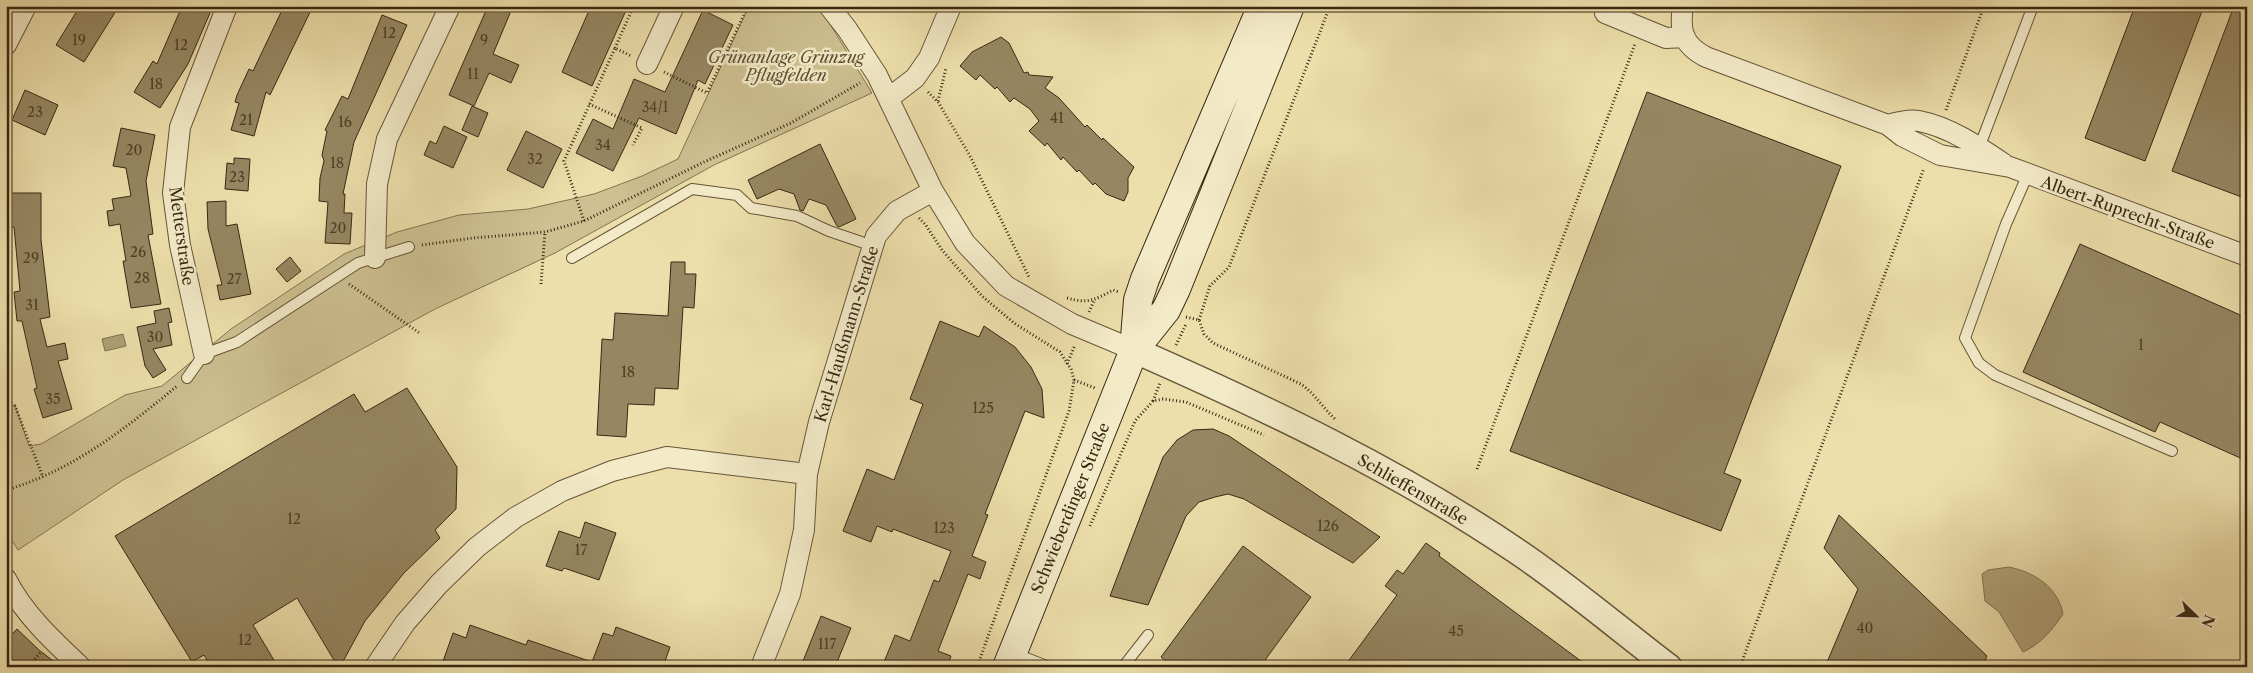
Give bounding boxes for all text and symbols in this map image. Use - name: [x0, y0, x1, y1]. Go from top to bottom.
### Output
- house number: 12: [382, 24, 396, 42]
- house number: 19: [72, 31, 86, 49]
- house number: 9: [480, 31, 488, 49]
- house number: 12: [174, 36, 188, 54]
- park label: Grünanlage Grünzug Pflugfelden: [708, 47, 866, 85]
- house number: 11: [467, 65, 479, 83]
- house number: 18: [149, 75, 163, 93]
- house number: 34/1: [642, 98, 668, 116]
- house number: 23: [27, 103, 43, 121]
- house number: 41: [1050, 109, 1064, 127]
- house number: 21: [239, 111, 253, 129]
- house number: 16: [338, 113, 352, 131]
- house number: 34: [595, 136, 611, 154]
- house number: 20: [126, 141, 143, 159]
- house number: 32: [527, 150, 543, 168]
- house number: 18: [330, 154, 344, 172]
- house number: 23: [229, 168, 245, 186]
- street label: Albert-Ruprecht-Straße: [2037, 171, 2218, 253]
- street label: Metterstraße: [165, 185, 199, 287]
- house number: 20: [330, 219, 347, 237]
- house number: 26: [130, 243, 146, 261]
- street label: Karl-Haußmann-Straße: [810, 243, 882, 425]
- house number: 29: [23, 249, 39, 267]
- house number: 28: [134, 269, 150, 287]
- house number: 27: [227, 270, 242, 288]
- house number: 31: [25, 296, 39, 314]
- house number: 30: [147, 328, 163, 346]
- house number: 1: [2138, 336, 2144, 354]
- house number: 18: [621, 363, 635, 381]
- house number: 35: [45, 390, 61, 408]
- house number: 125: [972, 399, 994, 417]
- street label: Schwieberdinger Straße: [1026, 419, 1114, 597]
- street label: Schlieffenstraße: [1354, 449, 1472, 529]
- house number: 12: [287, 510, 301, 528]
- house number: 126: [1317, 517, 1339, 535]
- house number: 123: [933, 519, 955, 537]
- house number: 17: [575, 541, 587, 559]
- north arrow: [2170, 590, 2220, 640]
- text: N: [2197, 612, 2219, 630]
- house number: 40: [1857, 619, 1874, 637]
- house number: 45: [1448, 622, 1464, 640]
- house number: 12: [238, 631, 252, 649]
- house number: 117: [818, 635, 836, 653]

